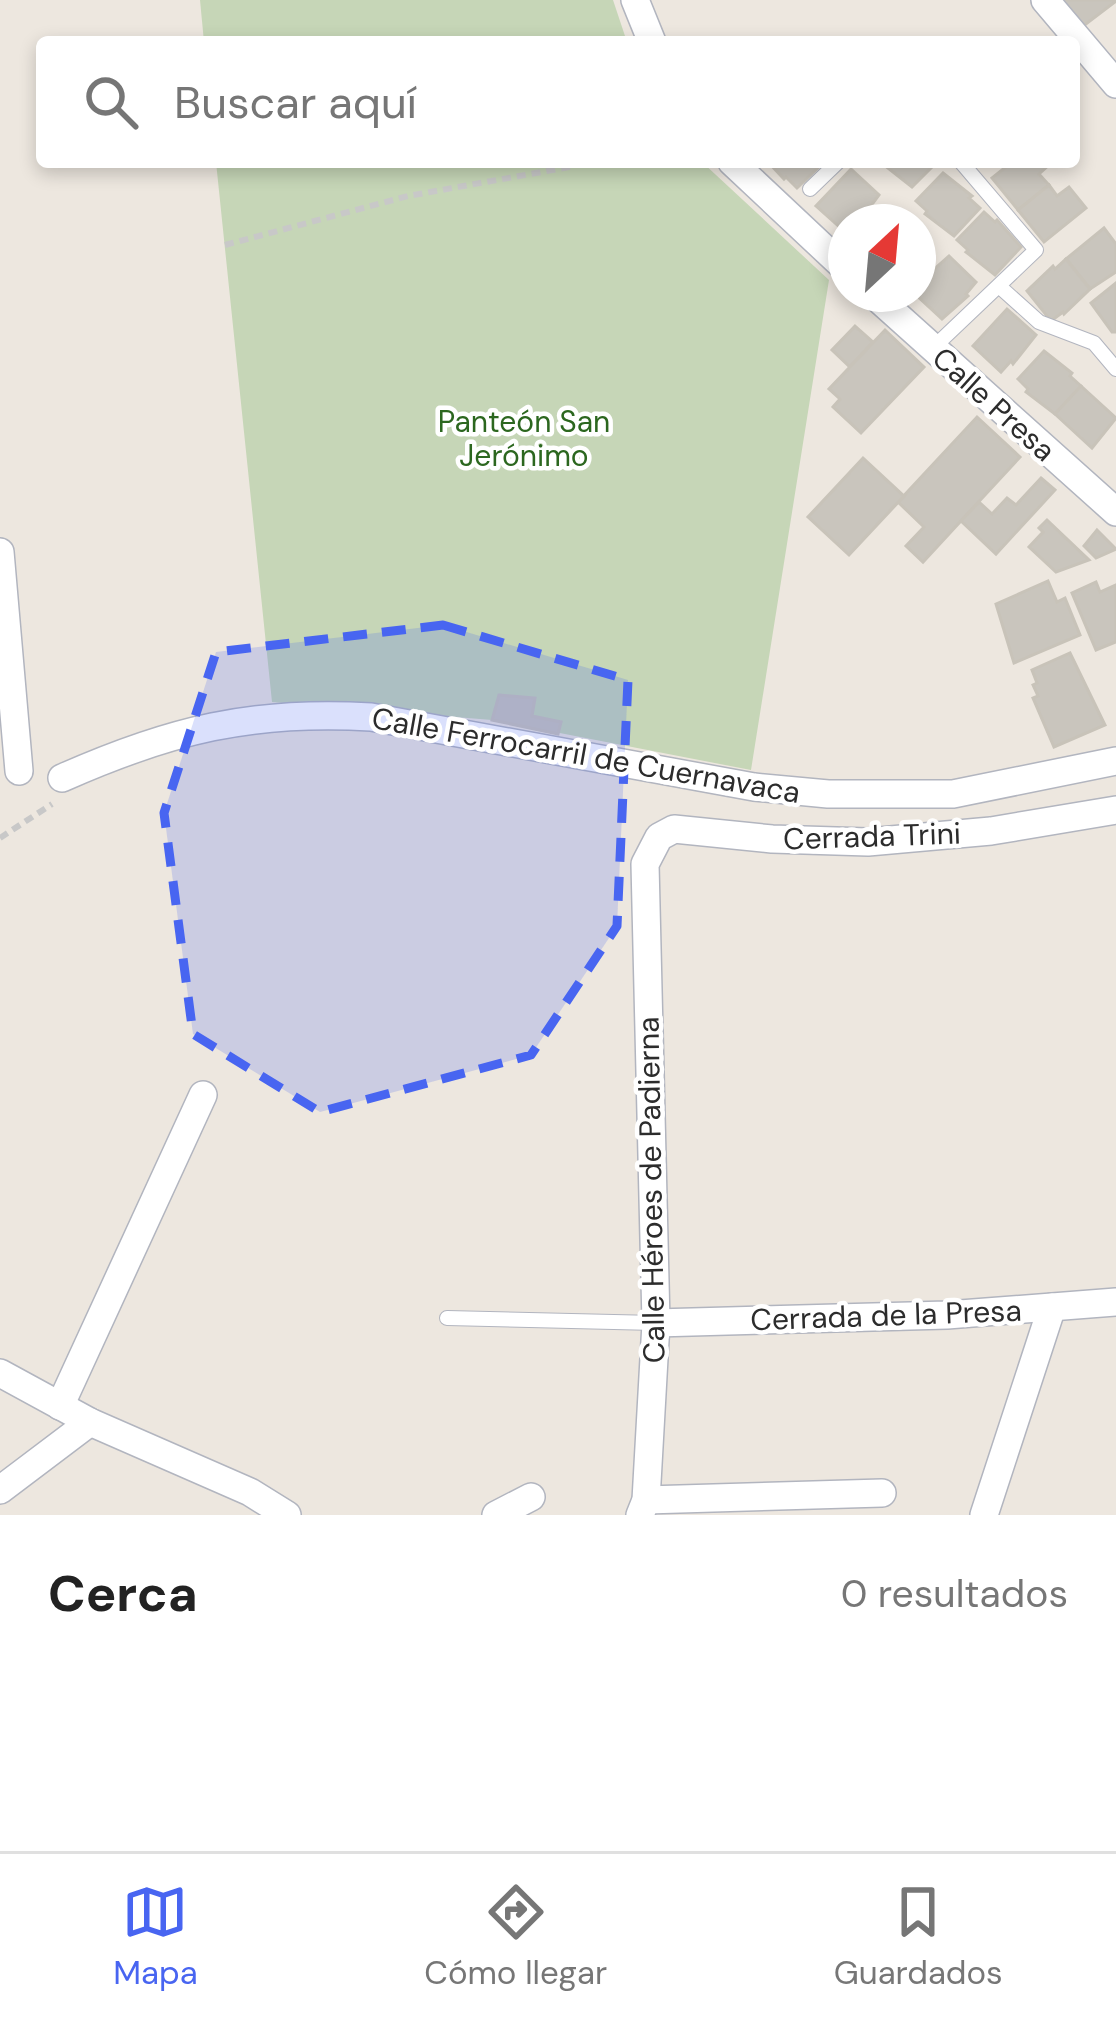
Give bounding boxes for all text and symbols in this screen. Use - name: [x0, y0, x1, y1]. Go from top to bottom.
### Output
- search box: [36, 36, 1080, 168]
- icon: search: [78, 69, 144, 135]
- text: Buscar aquí: [174, 73, 417, 132]
- north arrow: [828, 204, 936, 312]
- street label: Calle Presa: [924, 338, 1064, 470]
- park label: Panteón San Jerónimo: [438, 402, 610, 475]
- street label: Calle Ferrocarril de Cuernavaca: [369, 698, 803, 812]
- street label: Cerrada Trini: [782, 813, 962, 859]
- street label: Calle Héroes de Padierna: [628, 1016, 674, 1364]
- street label: Cerrada de la Presa: [750, 1291, 1022, 1339]
- text: Cerca: [48, 1560, 198, 1627]
- text: 0 resultados: [841, 1568, 1068, 1619]
- tab: Mapa: [113, 1879, 198, 1994]
- tab: Cómo llegar: [424, 1879, 607, 1994]
- tab: Guardados: [834, 1879, 1003, 1994]

